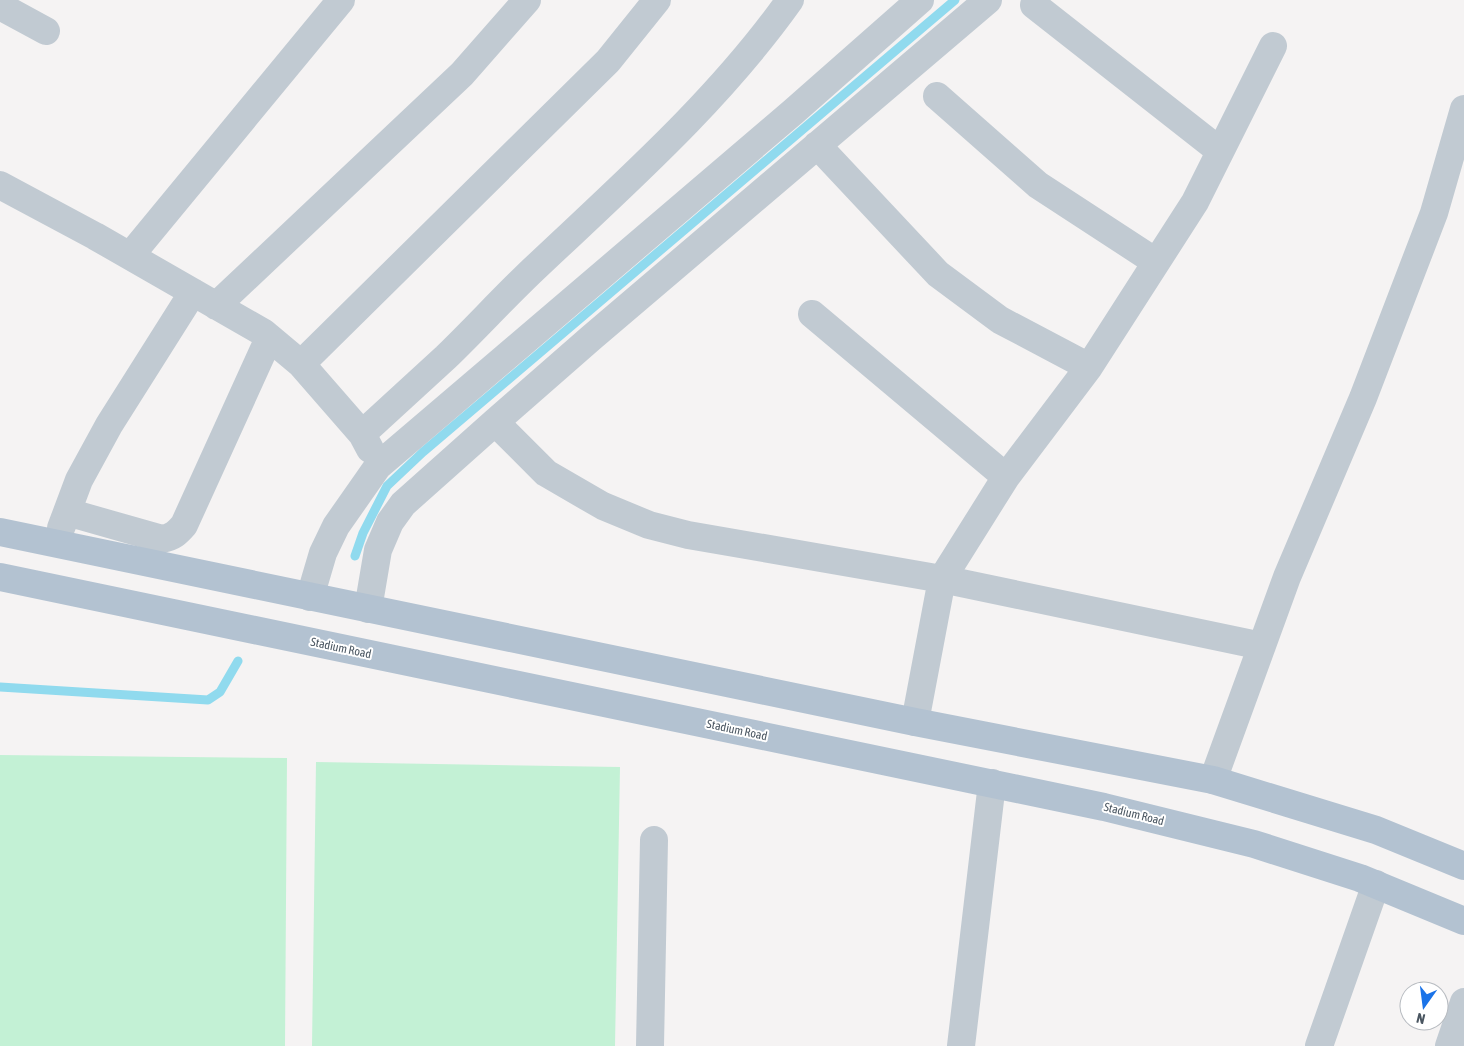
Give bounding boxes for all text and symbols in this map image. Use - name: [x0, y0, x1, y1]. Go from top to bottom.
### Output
- street label: Stadium Road: [309, 635, 373, 661]
- street label: Stadium Road: [705, 717, 769, 743]
- street label: Stadium Road: [1102, 800, 1166, 828]
- north arrow: [1399, 981, 1449, 1031]
- text: N: [1415, 1010, 1427, 1027]

